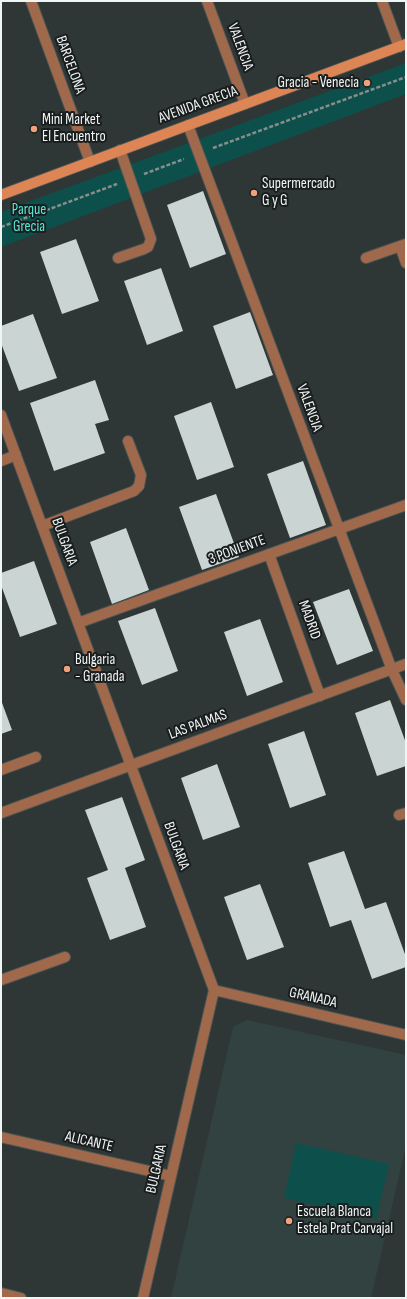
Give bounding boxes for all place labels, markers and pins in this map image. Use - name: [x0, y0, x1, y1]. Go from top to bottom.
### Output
- place label: Gracia - Venecia: [277, 74, 359, 92]
- marker: Gracia - Venecia: [362, 78, 372, 88]
- place label: Mini Market El Encuentro: [42, 111, 106, 146]
- marker: Mini Market El Encuentro: [29, 124, 39, 134]
- place label: Supermercado G y G: [262, 175, 335, 210]
- marker: Supermercado G y G: [249, 188, 259, 198]
- place label: Bulgaria - Granada: [75, 651, 124, 686]
- marker: Bulgaria - Granada: [62, 664, 72, 674]
- place label: Escuela Blanca Estela Prat Carvajal: [297, 1203, 393, 1238]
- marker: Escuela Blanca Estela Prat Carvajal: [284, 1216, 294, 1226]

